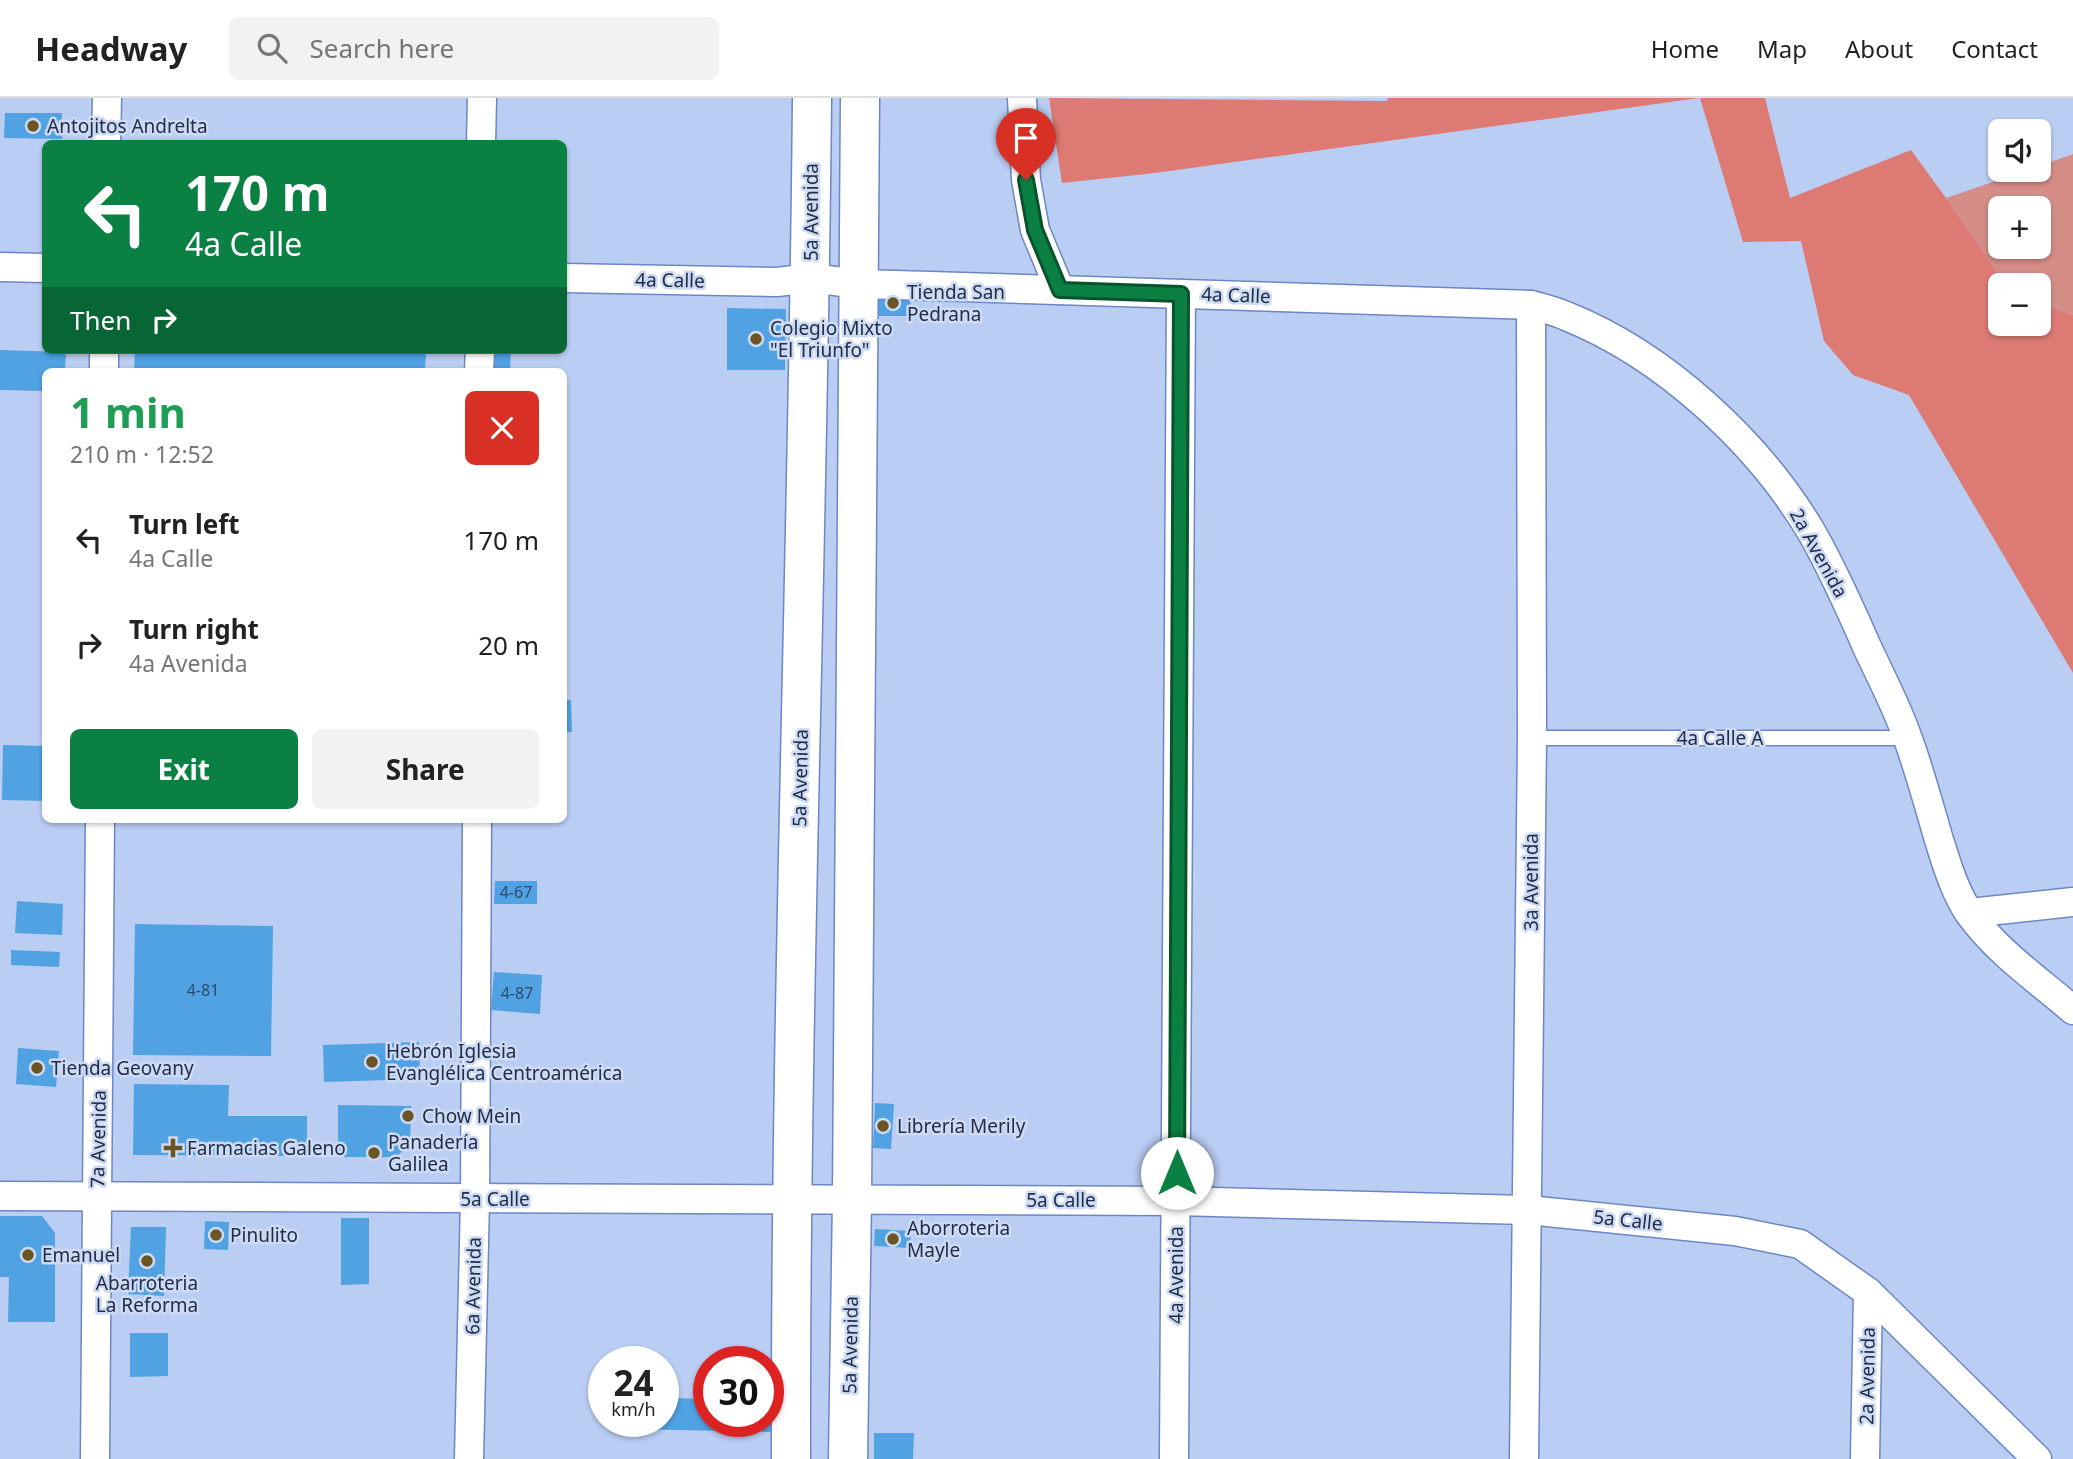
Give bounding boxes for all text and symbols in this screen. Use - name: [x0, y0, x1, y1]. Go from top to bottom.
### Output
- search box: [229, 17, 719, 80]
- text: Headway: [35, 26, 187, 71]
- icon: search: [253, 29, 291, 67]
- text: Search here: [309, 30, 454, 66]
- text: Home: [1651, 32, 1719, 65]
- text: Map: [1757, 32, 1807, 65]
- text: About: [1845, 32, 1913, 65]
- text: Contact: [1951, 32, 2038, 65]
- pin: [996, 108, 1056, 180]
- place label: Antojitos Andrelta: [47, 113, 208, 139]
- marker: Antojitos Andrelta: [25, 118, 41, 134]
- icon: arrive: [1007, 119, 1045, 157]
- map controls: [1988, 119, 2051, 336]
- button: sound: [1988, 119, 2051, 182]
- text: 170 m: [185, 159, 330, 225]
- street label: 5a Avenida: [798, 163, 824, 261]
- icon: left: [70, 168, 161, 259]
- button: +: [1988, 196, 2051, 259]
- text: 4a Calle: [185, 222, 302, 265]
- street label: 4a Calle: [635, 266, 705, 294]
- button: −: [1988, 273, 2051, 336]
- place label: Tienda San Pedrana: [907, 279, 1005, 327]
- street label: 4a Calle: [1201, 281, 1271, 309]
- marker: Tienda San Pedrana: [885, 295, 901, 311]
- icon: right: [145, 301, 183, 339]
- text: Then: [70, 302, 131, 338]
- place label: Colegio Mixto "El Triunfo": [770, 315, 893, 363]
- marker: Colegio Mixto "El Triunfo": [748, 331, 764, 347]
- text: 1 min: [70, 383, 186, 440]
- button: close: [465, 391, 539, 465]
- text: 210 m · 12:52: [70, 438, 214, 470]
- street label: 2a Avenida: [1784, 504, 1854, 602]
- text: Turn left: [129, 506, 240, 542]
- icon: left: [70, 521, 108, 559]
- text: 170 m: [463, 522, 539, 558]
- text: 4a Calle: [129, 542, 213, 574]
- text: Turn right: [129, 611, 259, 647]
- icon: right: [70, 626, 108, 664]
- text: 20 m: [478, 627, 539, 663]
- text: 4a Avenida: [129, 647, 248, 679]
- street label: 4a Calle A: [1677, 725, 1764, 751]
- button: Exit: [70, 729, 298, 809]
- button: Share: [312, 729, 539, 809]
- street label: 5a Avenida: [786, 729, 814, 827]
- street label: 3a Avenida: [1518, 833, 1544, 931]
- house number: 4-67: [500, 881, 532, 903]
- house number: 4-81: [187, 979, 219, 1001]
- house number: 4-87: [501, 982, 533, 1004]
- place label: Hebrón Iglesia Evanglélica Centroamérica: [386, 1038, 622, 1086]
- marker: Hebrón Iglesia Evanglélica Centroamérica: [364, 1054, 380, 1070]
- place label: Tienda Geovany: [51, 1055, 194, 1081]
- marker: Tienda Geovany: [29, 1060, 45, 1076]
- street label: 7a Avenida: [84, 1090, 112, 1188]
- place label: Chow Mein: [422, 1103, 521, 1129]
- marker: Chow Mein: [400, 1108, 416, 1124]
- place label: Librería Merily: [897, 1113, 1026, 1139]
- marker: Librería Merily: [875, 1118, 891, 1134]
- place label: Panadería Galilea: [388, 1129, 478, 1177]
- place label: Farmacias Galeno: [187, 1135, 346, 1161]
- position arrow: [1140, 1136, 1214, 1210]
- marker: Farmacias Galeno: [165, 1140, 181, 1156]
- marker: Panadería Galilea: [366, 1145, 382, 1161]
- street label: 5a Calle: [460, 1186, 530, 1212]
- street label: 5a Calle: [1026, 1187, 1096, 1213]
- street label: 5a Calle: [1592, 1203, 1664, 1237]
- place label: Aborroteria Mayle: [907, 1215, 1010, 1263]
- place label: Pinulito: [230, 1222, 298, 1248]
- street label: 4a Avenida: [1163, 1226, 1189, 1324]
- marker: Pinulito: [208, 1227, 224, 1243]
- marker: Aborroteria Mayle: [885, 1231, 901, 1247]
- street label: 6a Avenida: [459, 1237, 487, 1335]
- place label: Emanuel: [42, 1242, 120, 1268]
- marker: Emanuel: [20, 1247, 36, 1263]
- marker: Abarroteria La Reforma: [139, 1253, 155, 1269]
- place label: Abarroteria La Reforma: [96, 1270, 198, 1318]
- street label: 5a Avenida: [836, 1296, 864, 1394]
- street label: 2a Avenida: [1853, 1327, 1881, 1425]
- speed limit sign: 30: [693, 1346, 784, 1437]
- text: 24: [613, 1359, 654, 1406]
- text: km/h: [611, 1397, 656, 1421]

